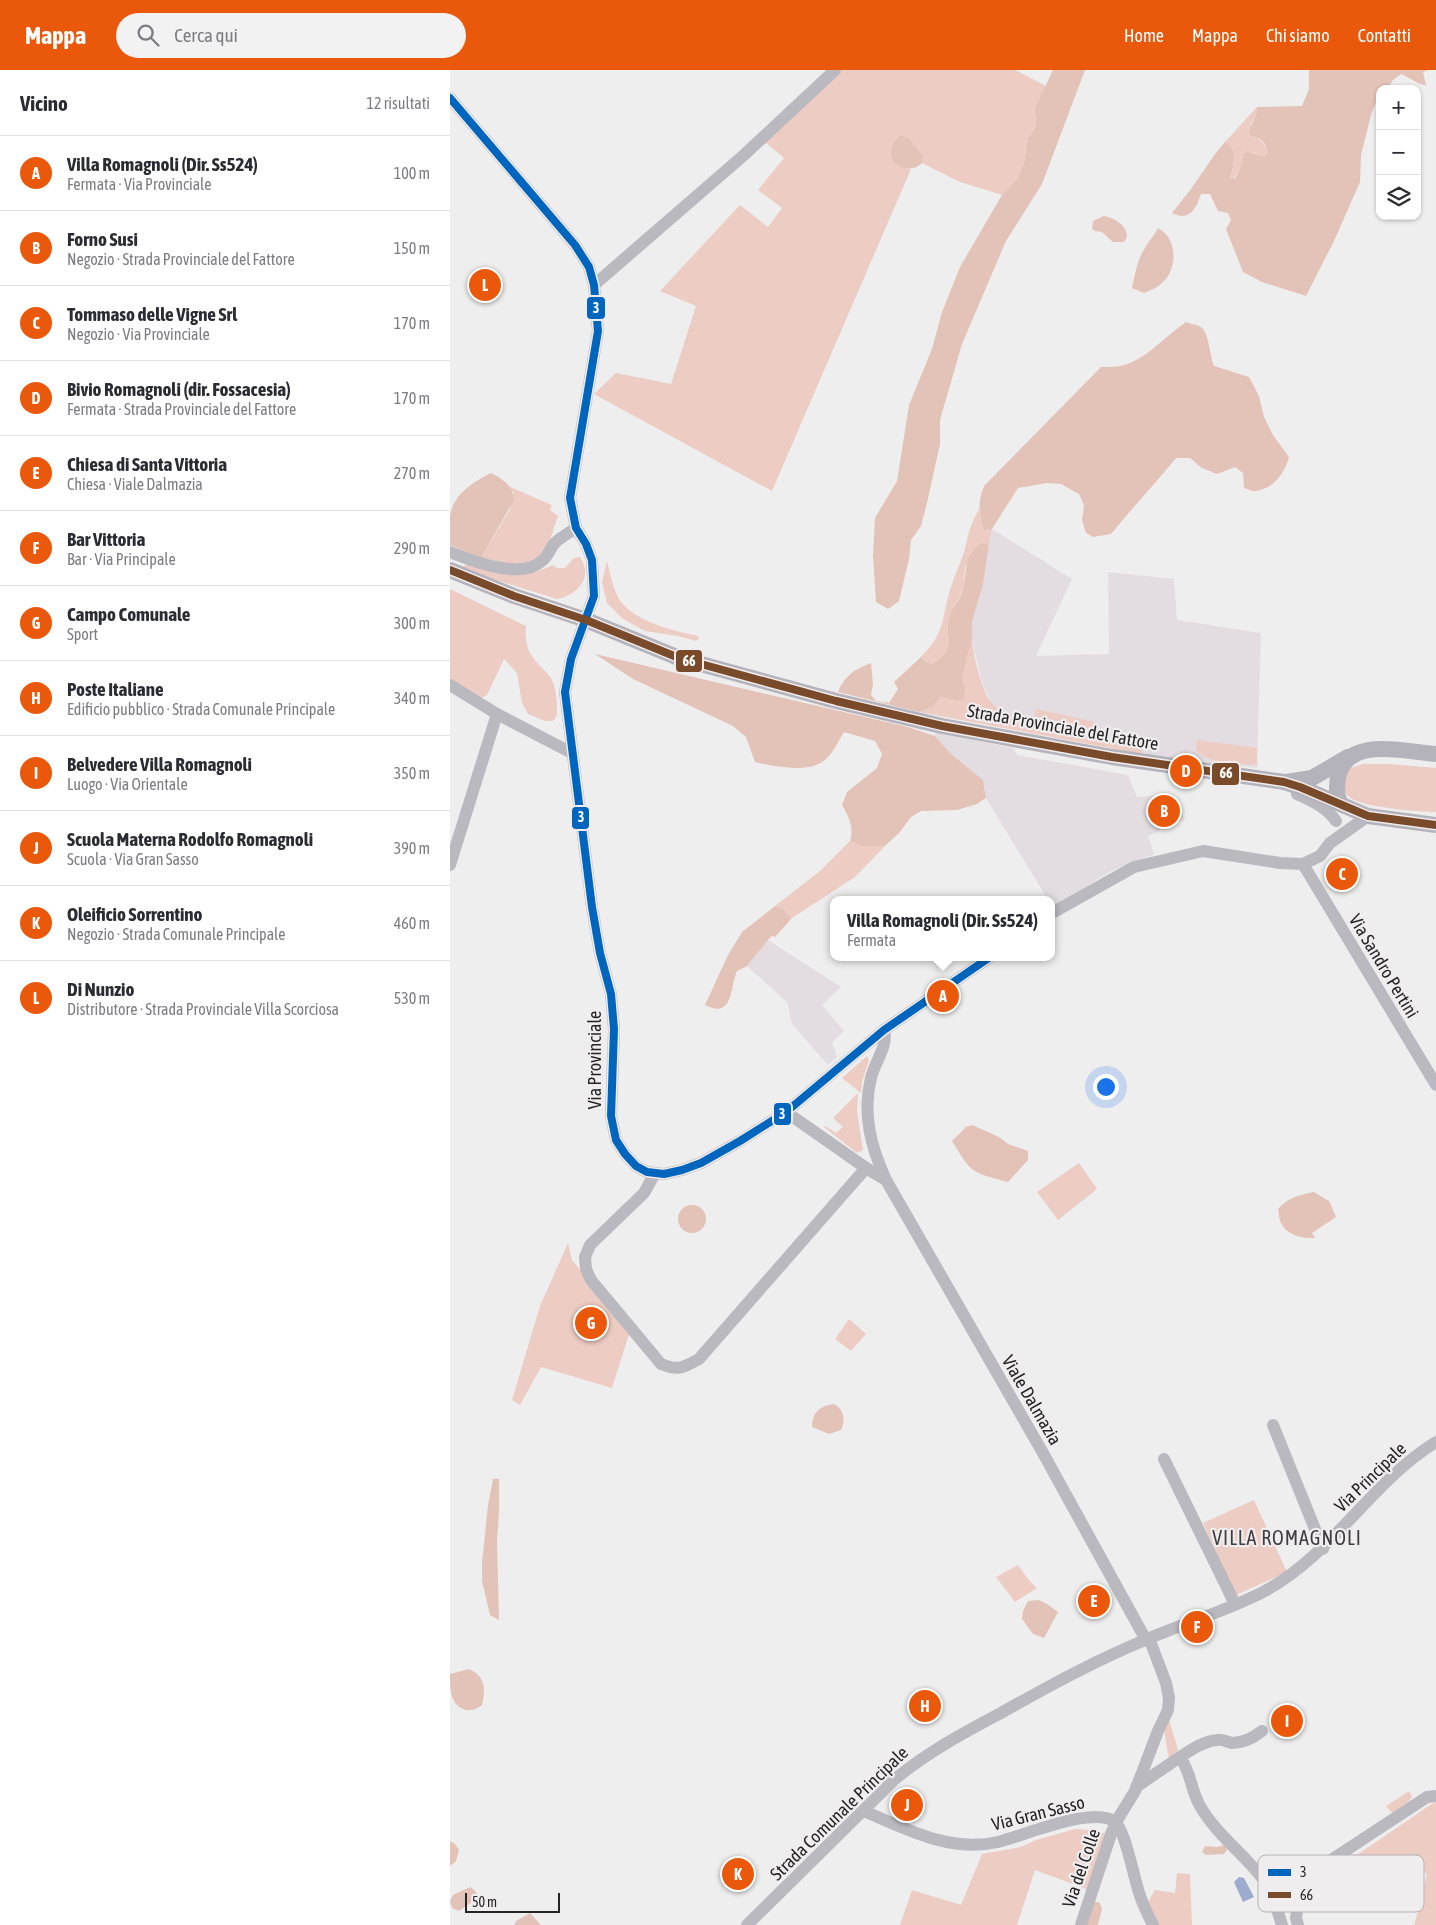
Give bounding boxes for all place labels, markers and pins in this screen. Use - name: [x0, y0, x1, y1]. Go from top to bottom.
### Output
- pin: L: [469, 266, 501, 304]
- pin: D: [1170, 752, 1202, 790]
- pin: B: [1148, 792, 1180, 830]
- pin: C: [1326, 855, 1358, 893]
- pin: A: [927, 977, 959, 1015]
- pin: G: [575, 1304, 607, 1342]
- pin: E: [1078, 1582, 1110, 1620]
- pin: F: [1181, 1608, 1213, 1646]
- pin: H: [909, 1687, 941, 1725]
- pin: I: [1271, 1702, 1303, 1740]
- pin: J: [891, 1786, 923, 1824]
- pin: K: [722, 1855, 754, 1893]

